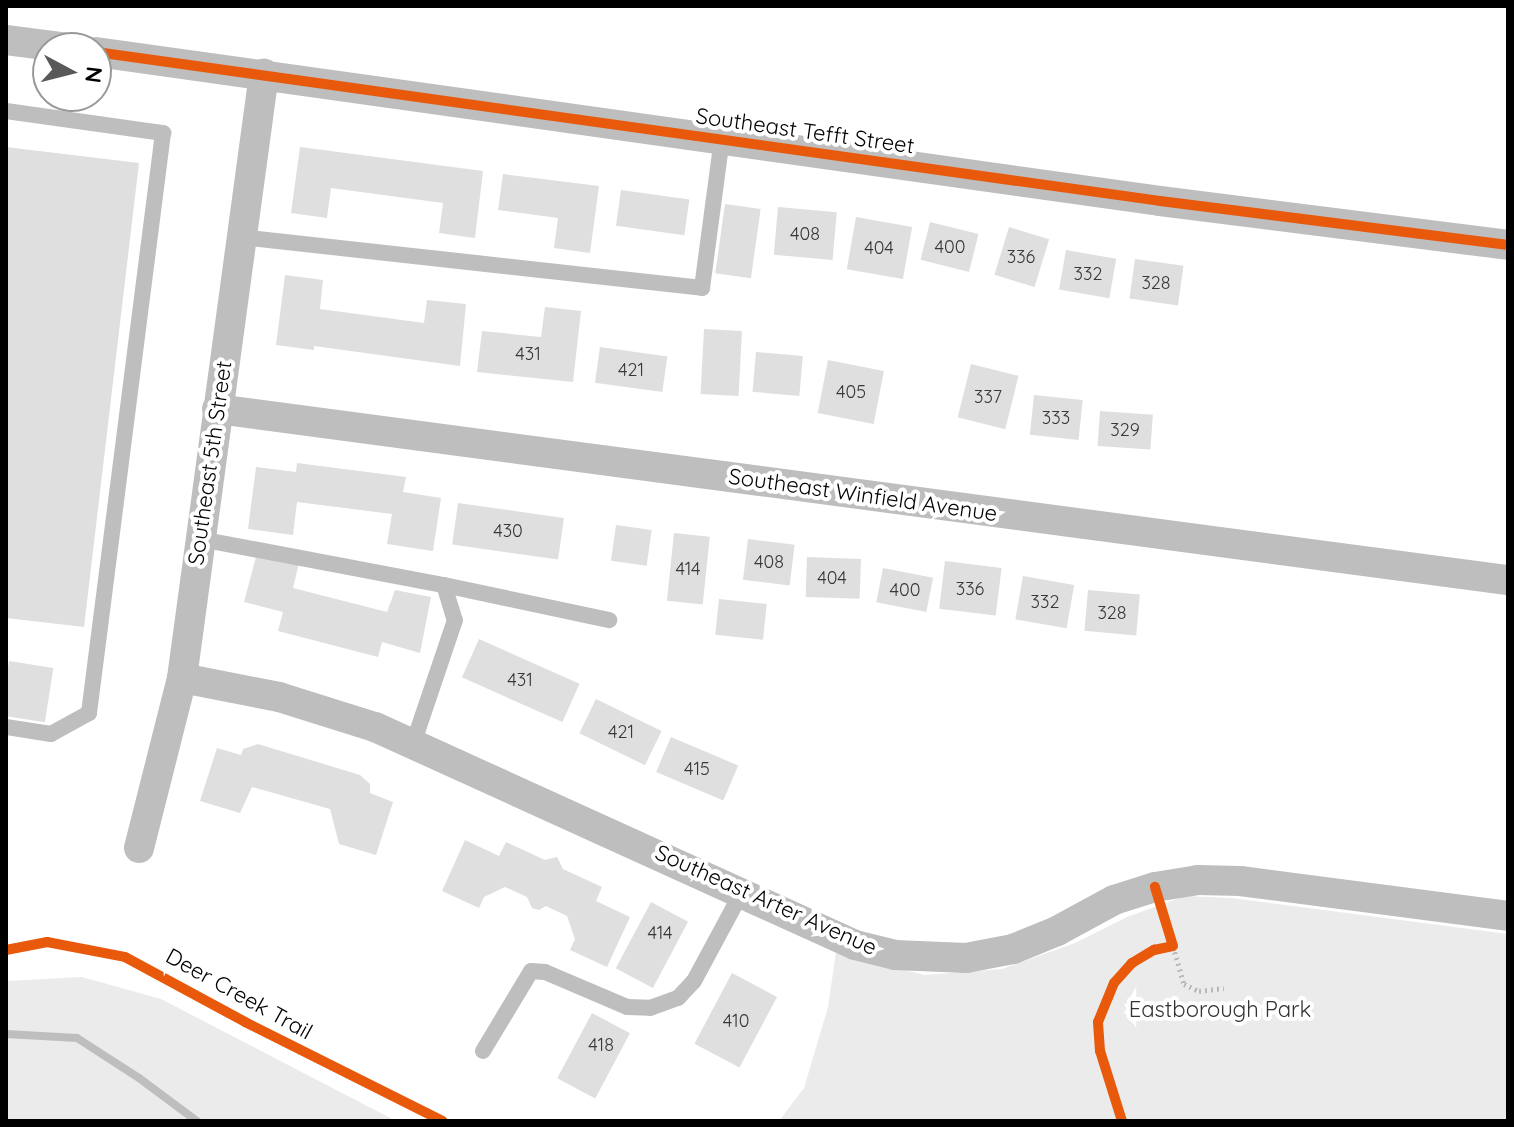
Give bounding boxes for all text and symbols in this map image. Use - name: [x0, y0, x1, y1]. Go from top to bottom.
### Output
- north arrow: [32, 32, 112, 112]
- text: N: [79, 65, 109, 84]
- street label: Southeast Tefft Street: [694, 103, 916, 159]
- house number: 408: [790, 223, 820, 245]
- house number: 400: [935, 236, 965, 258]
- house number: 404: [864, 237, 894, 259]
- house number: 336: [1007, 246, 1035, 268]
- house number: 332: [1074, 263, 1102, 285]
- house number: 328: [1141, 272, 1171, 294]
- house number: 431: [515, 343, 541, 365]
- street label: Southeast 5th Street: [183, 359, 237, 567]
- house number: 421: [618, 359, 644, 381]
- house number: 405: [836, 381, 866, 403]
- house number: 337: [974, 386, 1002, 408]
- house number: 333: [1042, 407, 1070, 429]
- house number: 329: [1110, 419, 1140, 441]
- street label: Southeast Winfield Avenue: [727, 463, 999, 527]
- house number: 430: [493, 520, 523, 542]
- house number: 408: [754, 551, 784, 573]
- house number: 414: [675, 558, 701, 580]
- house number: 404: [817, 567, 847, 589]
- house number: 336: [956, 578, 984, 600]
- house number: 400: [890, 579, 920, 601]
- house number: 332: [1031, 591, 1059, 613]
- house number: 328: [1097, 602, 1127, 624]
- house number: 431: [507, 669, 533, 691]
- house number: 421: [608, 721, 634, 743]
- house number: 415: [684, 758, 710, 780]
- street label: Southeast Arter Avenue: [651, 839, 881, 961]
- house number: 414: [647, 922, 673, 944]
- street label: Deer Creek Trail: [161, 943, 317, 1045]
- park label: Eastborough Park: [1129, 997, 1311, 1023]
- house number: 410: [723, 1010, 749, 1032]
- house number: 418: [588, 1034, 614, 1056]

